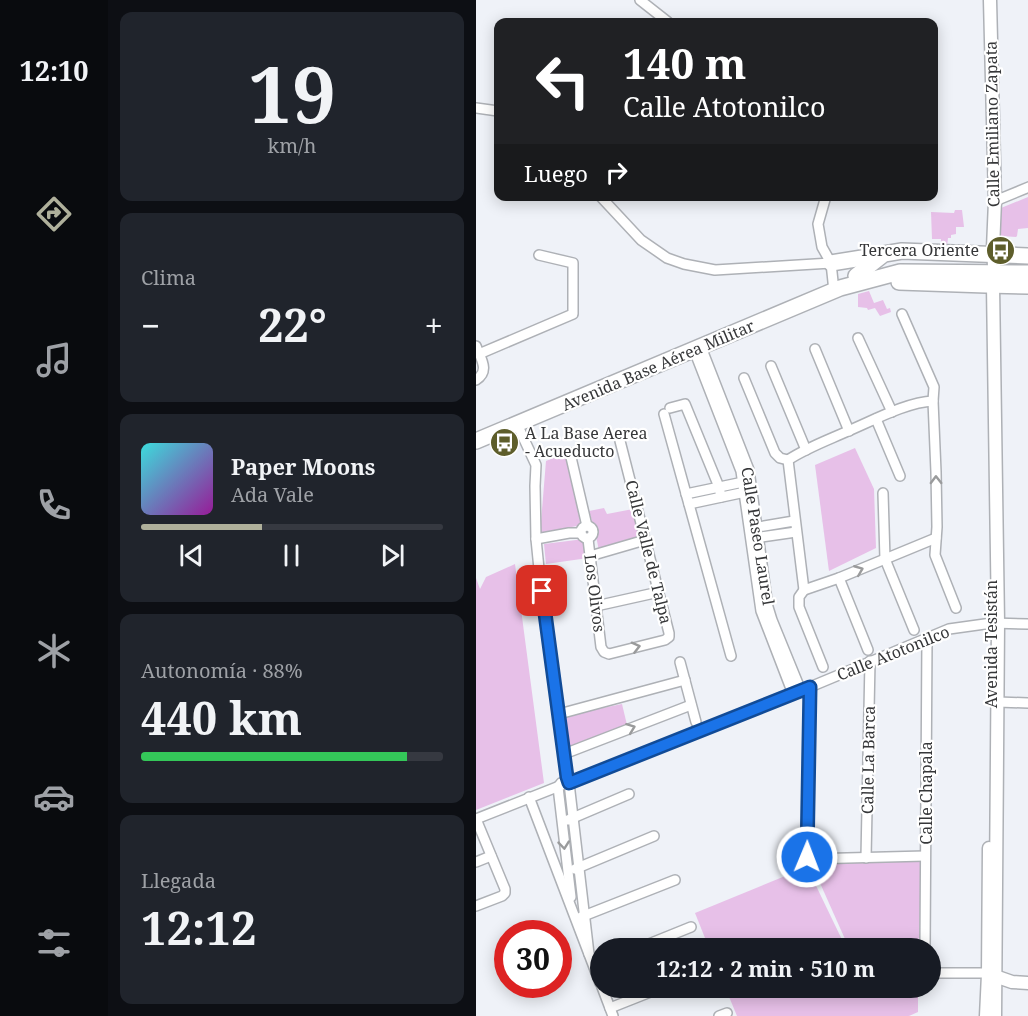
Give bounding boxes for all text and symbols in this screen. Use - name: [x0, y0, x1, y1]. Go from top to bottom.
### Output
- text: 140 m: [623, 34, 747, 91]
- text: 19: [248, 40, 336, 146]
- street label: Calle Emiliano Zapata: [980, 41, 1004, 207]
- icon: left: [524, 42, 602, 120]
- text: 12:10: [19, 52, 89, 89]
- text: Calle Atotonilco: [623, 88, 825, 125]
- text: km/h: [267, 132, 317, 159]
- icon: right: [600, 156, 633, 189]
- text: Luego: [524, 158, 588, 188]
- icon: directions: [33, 193, 75, 235]
- bus stop icon: Tercera Oriente: [984, 234, 1016, 266]
- place label: Tercera Oriente: [859, 239, 979, 261]
- text: Clima: [141, 264, 196, 291]
- text: 22°: [258, 294, 327, 355]
- text: −: [141, 303, 160, 348]
- text: +: [425, 303, 443, 348]
- street label: Avenida Base Aérea Militar: [558, 314, 758, 416]
- icon: music: [33, 339, 75, 381]
- place label: A La Base Aerea - Acueducto: [525, 422, 648, 462]
- bus stop icon: A La Base Aerea - Acueducto: [488, 426, 520, 458]
- text: Paper Moons: [231, 451, 375, 481]
- street label: Calle Paseo Laurel: [736, 465, 780, 607]
- one-way arrow: [930, 475, 942, 484]
- street label: Calle Valle de Talpa: [620, 478, 678, 626]
- text: Ada Vale: [231, 481, 314, 508]
- icon: phone: [33, 484, 75, 526]
- icon: previous: [175, 539, 208, 572]
- icon: pause: [275, 539, 308, 572]
- icon: next: [376, 539, 409, 572]
- street label: Los Olivos: [579, 553, 611, 633]
- pin: [516, 565, 567, 616]
- one-way arrow: [853, 565, 864, 577]
- icon: arrive: [525, 574, 558, 607]
- street label: Avenida Tesistán: [980, 580, 1002, 708]
- street label: Calle Atotonilco: [833, 620, 953, 686]
- icon: climate: [33, 630, 75, 672]
- one-way arrow: [631, 642, 641, 655]
- text: Autonomía · 88%: [141, 657, 303, 684]
- text: 440 km: [141, 687, 302, 748]
- street label: Calle La Barca: [856, 706, 880, 814]
- one-way arrow: [625, 723, 636, 735]
- street label: Calle Chapala: [915, 741, 937, 845]
- icon: car: [33, 776, 75, 818]
- position arrow: [775, 825, 839, 889]
- one-way arrow: [557, 840, 570, 850]
- text: Llegada: [141, 867, 216, 894]
- text: 12:12: [141, 897, 256, 958]
- speed limit sign: 30: [494, 920, 572, 998]
- icon: filters: [33, 922, 75, 964]
- text: 12:12 · 2 min · 510 m: [656, 953, 875, 983]

